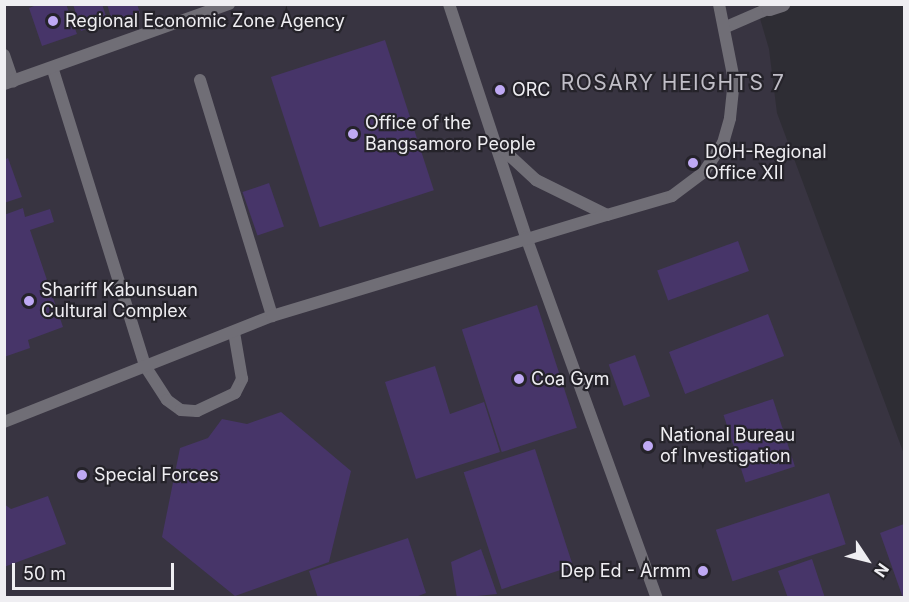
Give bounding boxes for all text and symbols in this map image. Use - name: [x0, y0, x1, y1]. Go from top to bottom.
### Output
- place label: Regional Economic Zone Agency: [65, 10, 345, 32]
- marker: Regional Economic Zone Agency: [46, 14, 60, 28]
- district label: ROSARY HEIGHTS 7: [561, 70, 785, 96]
- place label: ORC: [512, 79, 550, 101]
- marker: ORC: [493, 83, 507, 97]
- place label: Office of the Bangsamoro People: [365, 113, 536, 156]
- marker: Office of the Bangsamoro People: [346, 127, 360, 141]
- place label: DOH-Regional Office XII: [705, 142, 827, 184]
- marker: DOH-Regional Office XII: [686, 156, 700, 170]
- place label: Shariff Kabunsuan Cultural Complex: [41, 280, 198, 322]
- marker: Shariff Kabunsuan Cultural Complex: [22, 294, 36, 308]
- place label: Coa Gym: [531, 368, 610, 390]
- marker: Coa Gym: [512, 372, 526, 386]
- place label: National Bureau of Investigation: [660, 425, 795, 468]
- marker: National Bureau of Investigation: [641, 439, 655, 453]
- place label: Special Forces: [94, 464, 219, 486]
- marker: Special Forces: [75, 468, 89, 482]
- north arrow: [837, 530, 897, 590]
- scale bar: [15, 551, 177, 589]
- place label: Dep Ed - Armm: [560, 560, 691, 582]
- text: N: [870, 560, 893, 581]
- text: 50 m: [23, 563, 66, 584]
- marker: Dep Ed - Armm: [696, 564, 710, 578]

